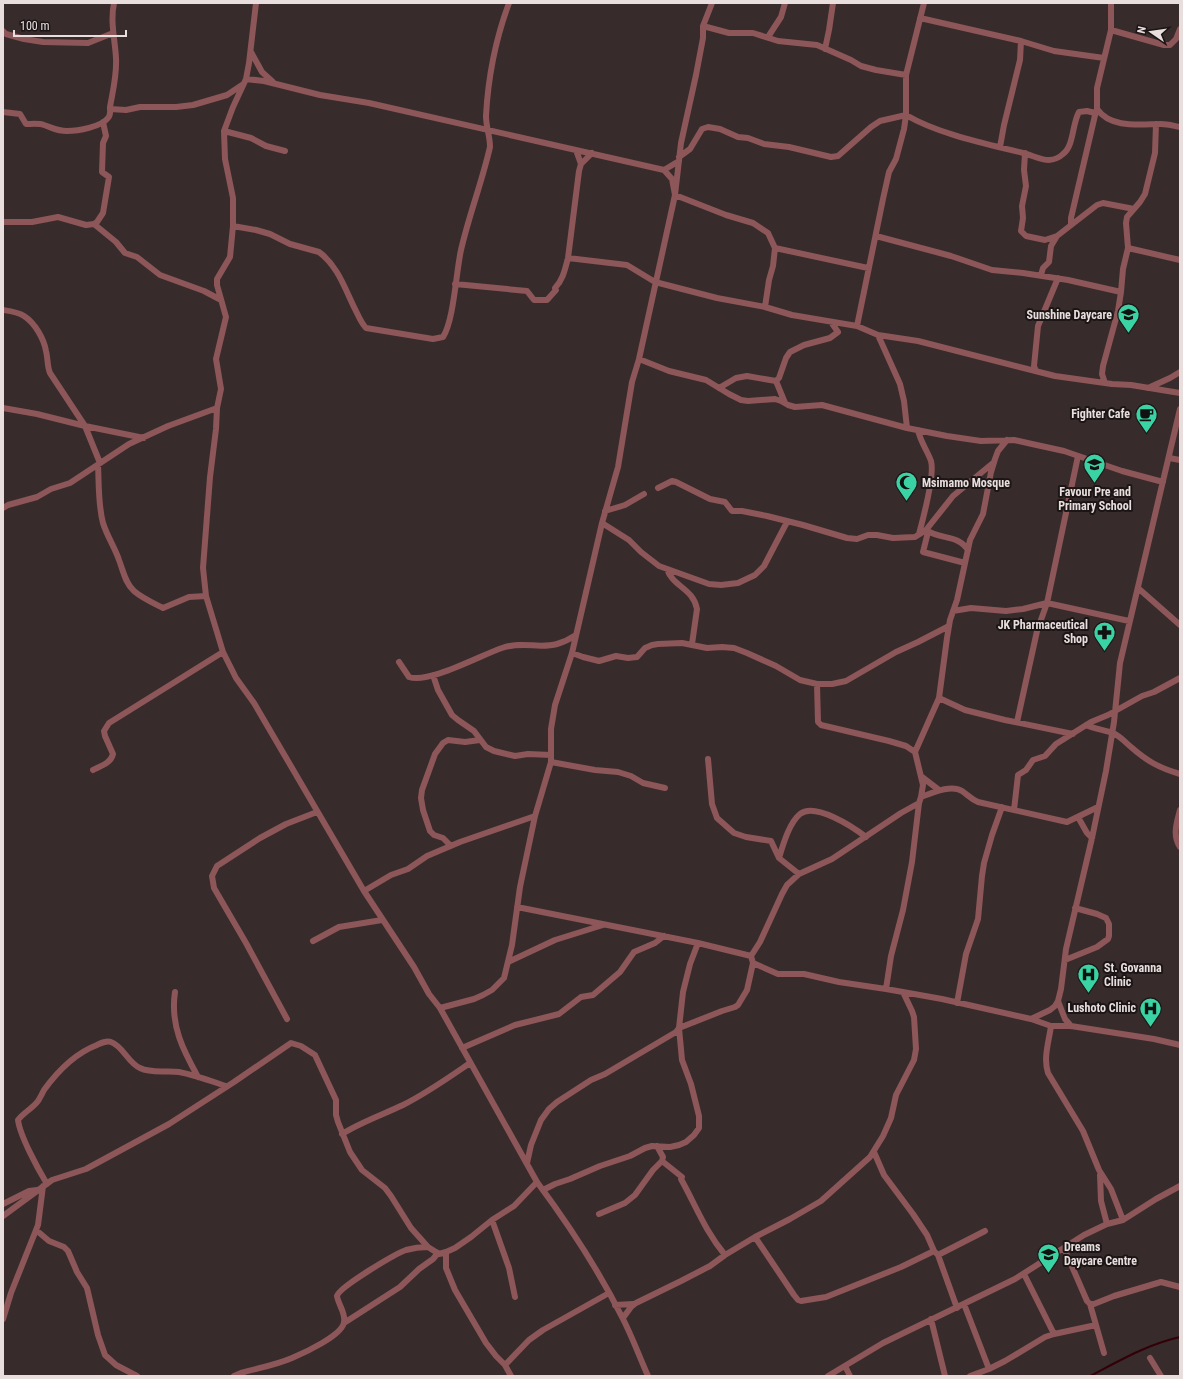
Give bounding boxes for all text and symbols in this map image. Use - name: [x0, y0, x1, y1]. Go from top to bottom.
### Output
- scale bar: [14, 12, 126, 38]
- north arrow: [1131, 12, 1171, 52]
- text: 100 m: [20, 19, 50, 33]
- text: N: [1135, 25, 1149, 35]
- school or university icon: Sunshine Daycare: [1115, 302, 1141, 335]
- place label: Sunshine Daycare: [1027, 308, 1112, 322]
- cafe icon: Fighter Cafe: [1133, 401, 1159, 434]
- place label: Fighter Cafe: [1071, 407, 1130, 421]
- school or university icon: Favour Pre and Primary School: [1082, 452, 1108, 485]
- mosque icon: Msimamo Mosque: [894, 470, 920, 503]
- place label: Msimamo Mosque: [922, 476, 1010, 490]
- place label: Favour Pre and Primary School: [1058, 485, 1132, 513]
- place label: JK Pharmaceutical Shop: [998, 618, 1088, 646]
- pharmacy icon: JK Pharmaceutical Shop: [1091, 619, 1117, 652]
- place label: St. Govanna Clinic: [1104, 961, 1162, 989]
- hospital icon: St. Govanna Clinic: [1076, 962, 1102, 995]
- hospital icon: Lushoto Clinic: [1138, 995, 1164, 1028]
- place label: Lushoto Clinic: [1068, 1001, 1136, 1015]
- place label: Dreams Daycare Centre: [1064, 1240, 1137, 1268]
- school or university icon: Dreams Daycare Centre: [1036, 1241, 1062, 1274]

